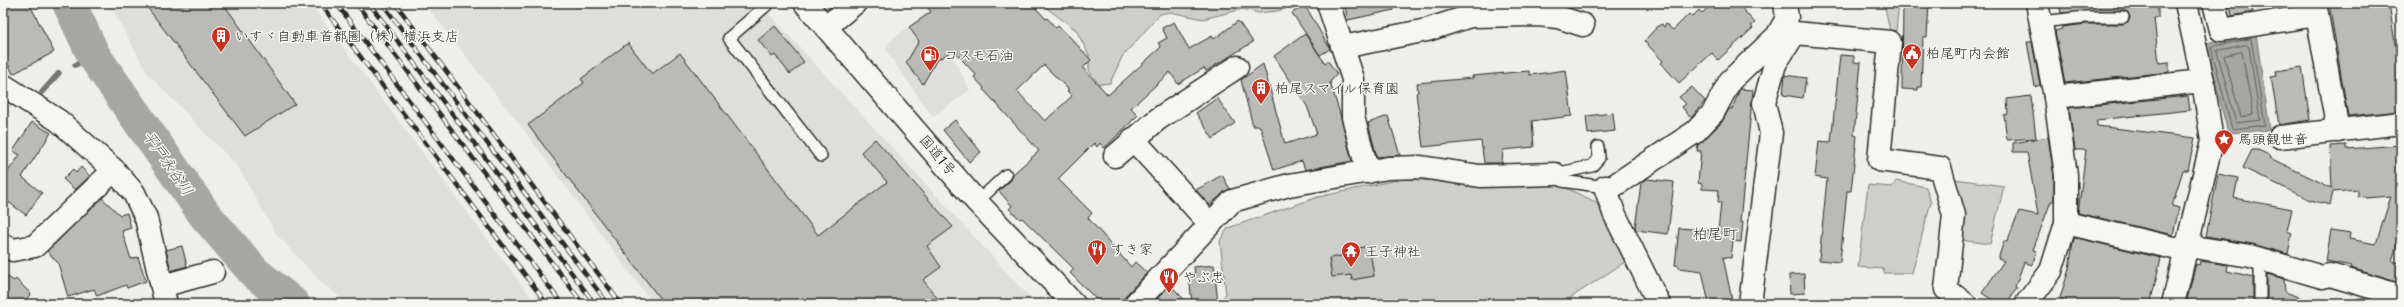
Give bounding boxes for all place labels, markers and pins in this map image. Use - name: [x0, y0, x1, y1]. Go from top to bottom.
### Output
- building icon: いすゞ自動車首都圏（株）横浜支店: [210, 25, 232, 53]
- place label: いすゞ自動車首都圏（株）横浜支店: [235, 27, 459, 45]
- public building icon: 柏尾町内会館: [1901, 42, 1923, 70]
- fuel station icon: コスモ石油: [919, 44, 941, 72]
- place label: 柏尾町内会館: [1926, 44, 2010, 62]
- place label: コスモ石油: [944, 46, 1013, 64]
- building icon: 柏尾スマイル保育園: [1250, 77, 1272, 105]
- place label: 柏尾スマイル保育園: [1275, 79, 1399, 97]
- place icon: 馬頭観世音: [2213, 128, 2235, 156]
- place label: 馬頭観世音: [2238, 130, 2308, 148]
- restaurant icon: すき家: [1086, 238, 1108, 266]
- place label: すき家: [1111, 240, 1153, 258]
- temple icon: 王子神社: [1340, 240, 1362, 268]
- place label: 王子神社: [1365, 242, 1421, 260]
- restaurant icon: やぶ忠: [1158, 266, 1180, 294]
- place label: やぶ忠: [1183, 268, 1224, 286]

